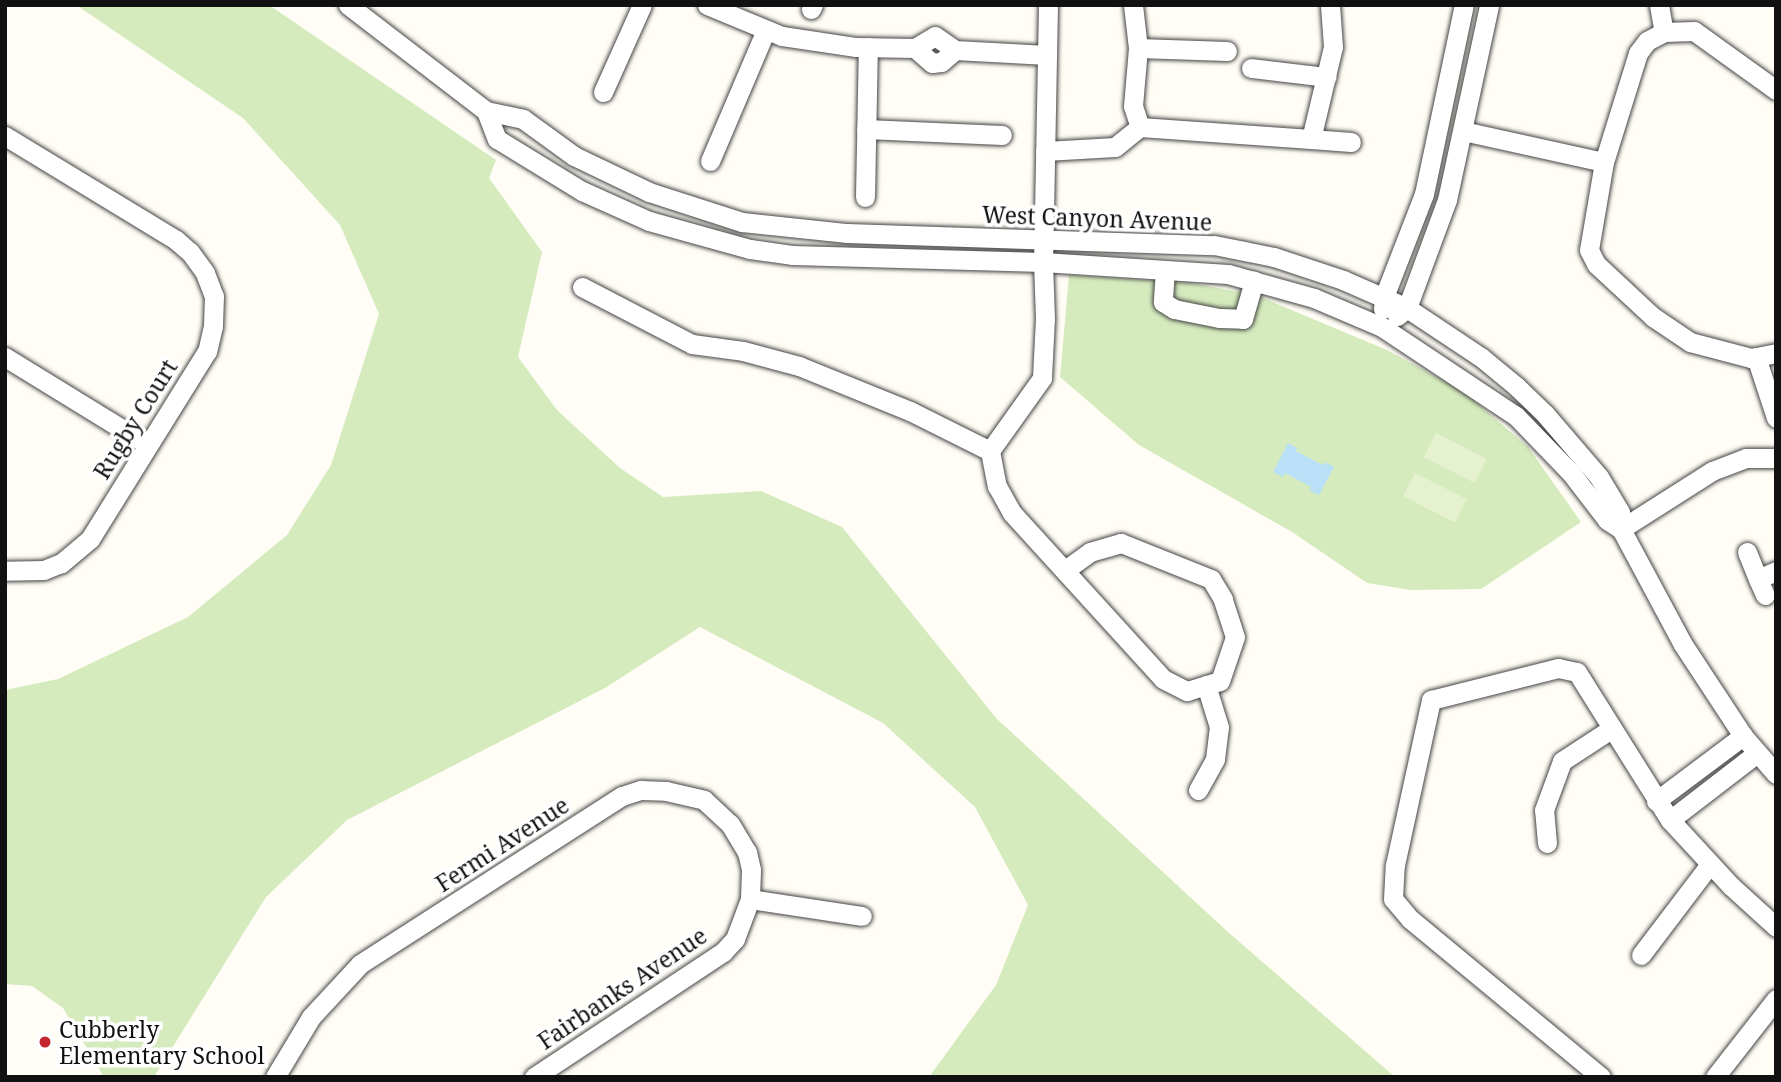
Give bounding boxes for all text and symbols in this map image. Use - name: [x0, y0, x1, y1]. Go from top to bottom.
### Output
- street label: West Canyon Avenue: [981, 200, 1213, 236]
- street label: Rugby Court: [87, 354, 183, 484]
- street label: Fermi Avenue: [430, 791, 574, 897]
- street label: Fairbanks Avenue: [532, 921, 712, 1055]
- place label: Cubberly Elementary School: [59, 1015, 265, 1069]
- marker: Cubberly Elementary School: [37, 1034, 53, 1050]

